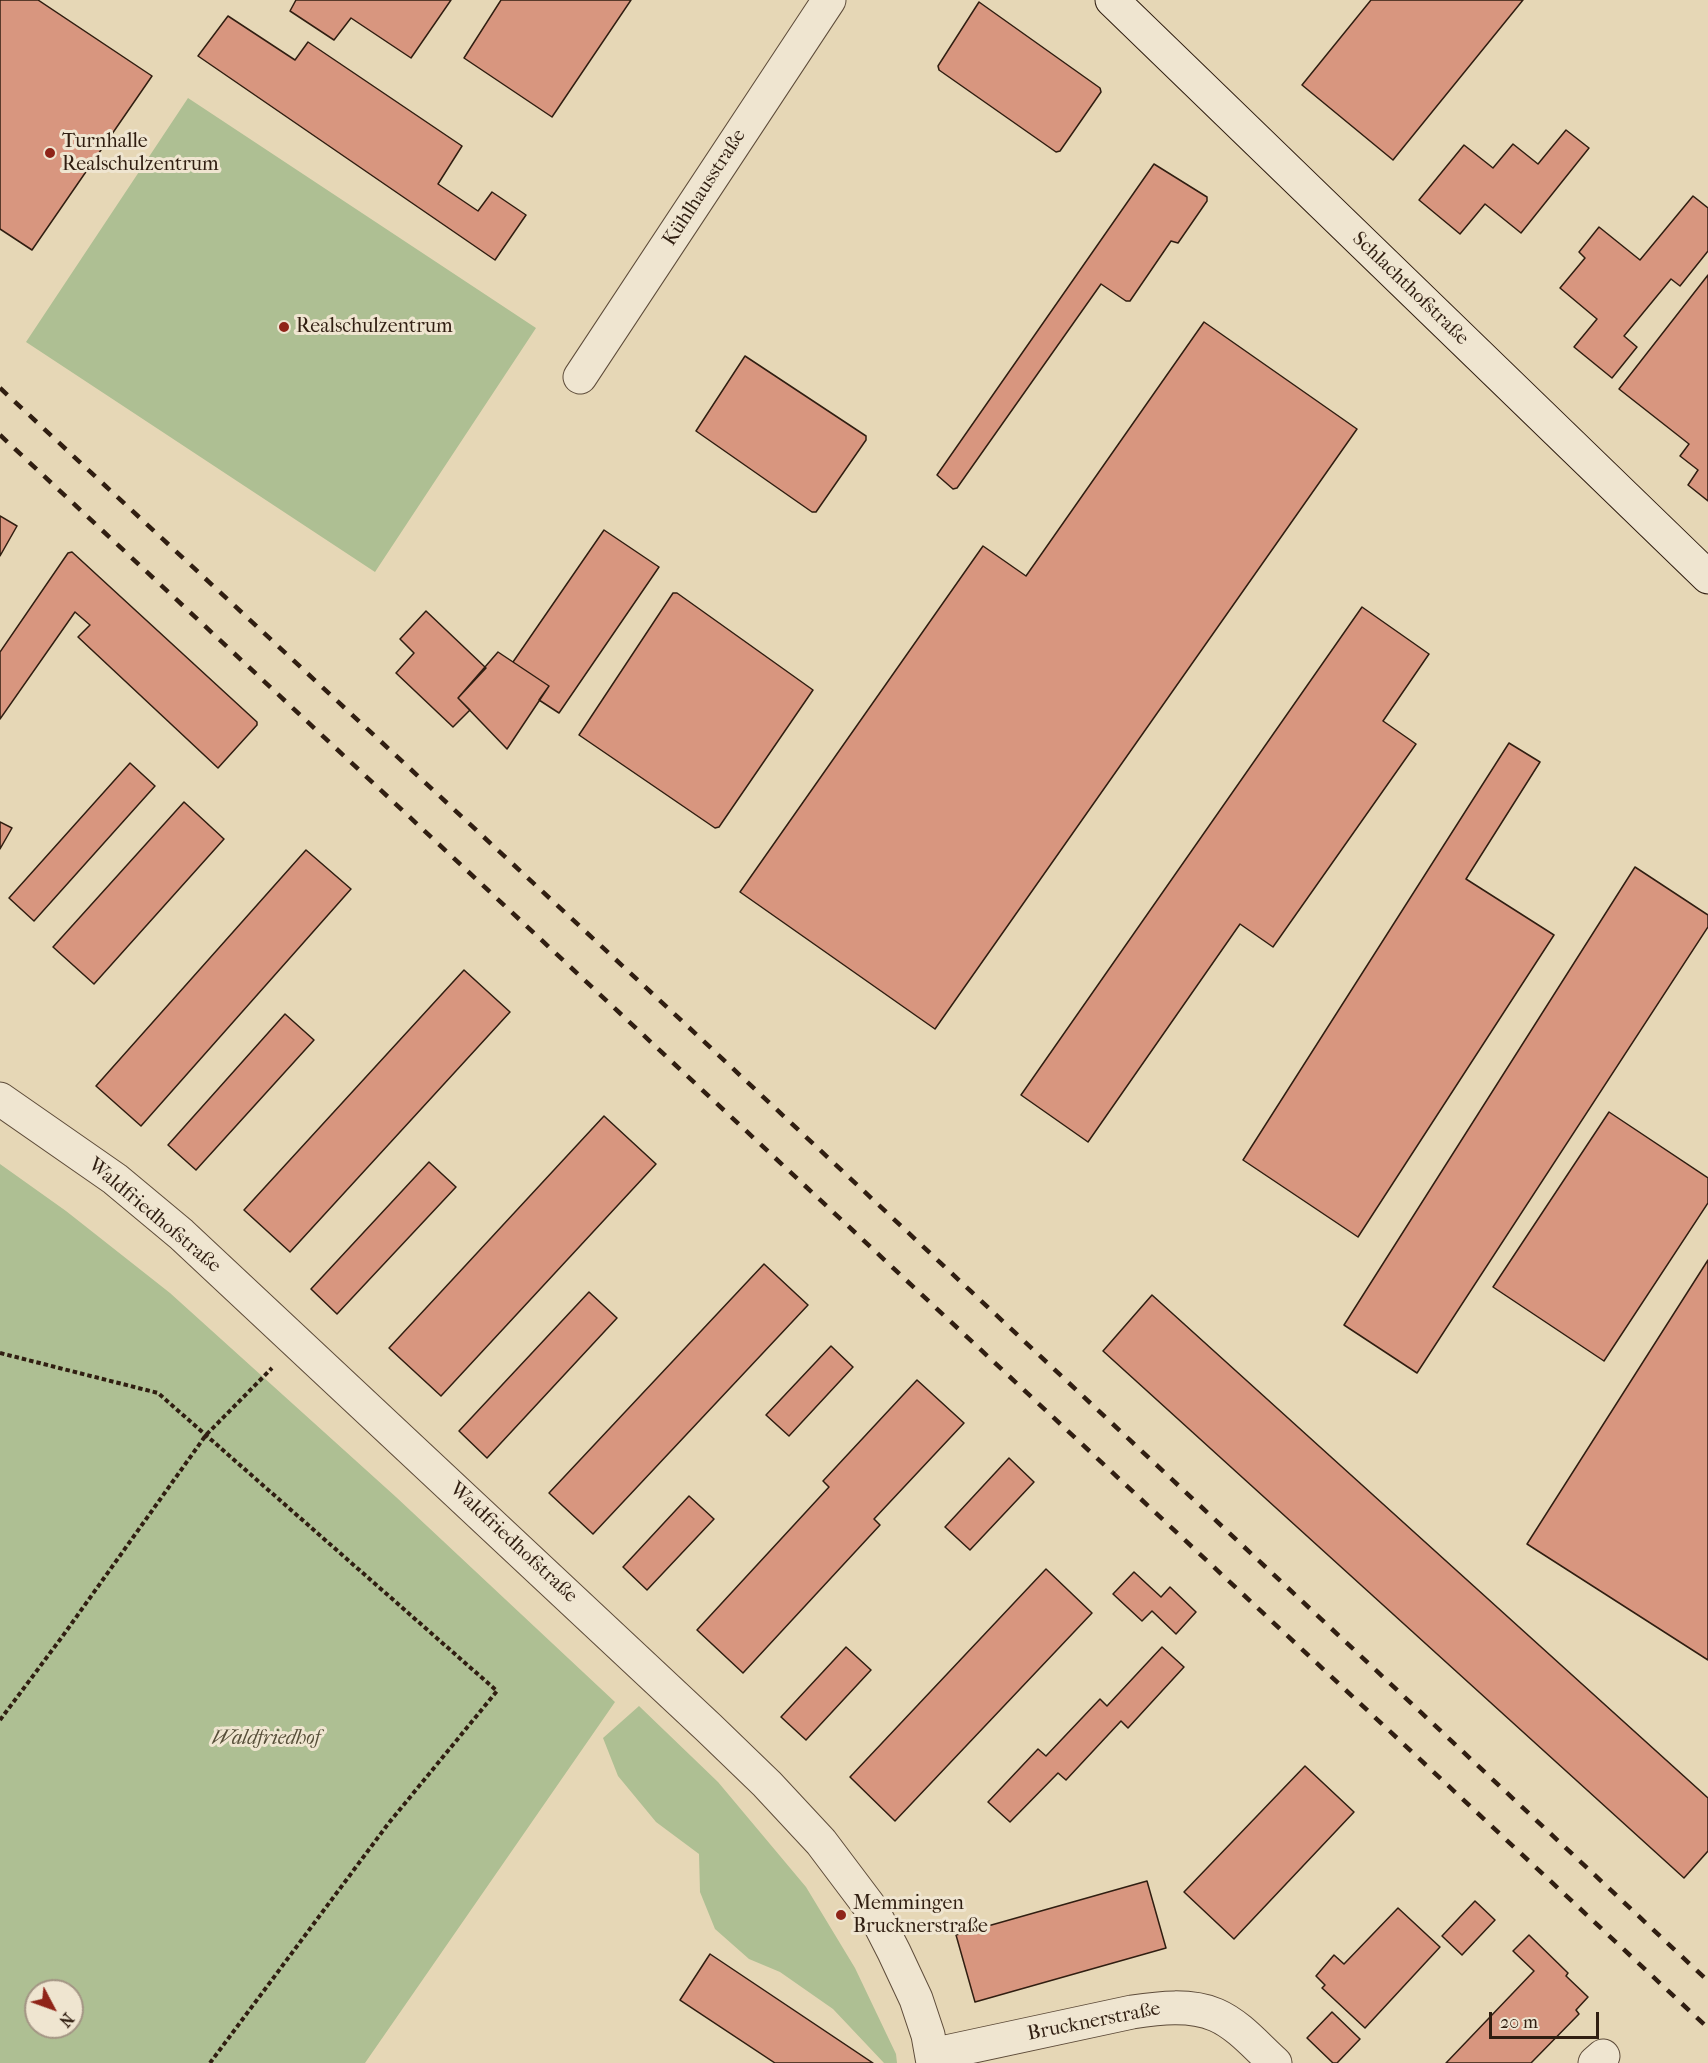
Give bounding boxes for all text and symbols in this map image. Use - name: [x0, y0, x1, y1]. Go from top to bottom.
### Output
- street label: Kühlhausstraße: [658, 125, 752, 251]
- place label: Turnhalle Realschulzentrum: [62, 130, 219, 177]
- marker: Turnhalle Realschulzentrum: [43, 146, 57, 160]
- street label: Schlachthofstraße: [1347, 227, 1473, 351]
- place label: Realschulzentrum: [296, 315, 453, 339]
- marker: Realschulzentrum: [277, 320, 291, 334]
- street label: Waldfriedhofstraße: [83, 1153, 225, 1279]
- street label: Waldfriedhofstraße: [444, 1478, 582, 1608]
- park label: Waldfriedhof: [212, 1727, 320, 1751]
- place label: Memmingen Brucknerstraße: [853, 1892, 988, 1939]
- marker: Memmingen Brucknerstraße: [834, 1908, 848, 1922]
- north arrow: [24, 1979, 84, 2039]
- street label: Brucknerstraße: [1025, 1997, 1163, 2047]
- scale bar: [1492, 2000, 1602, 2038]
- text: N: [55, 2009, 78, 2031]
- text: 20 m: [1500, 2012, 1538, 2033]

